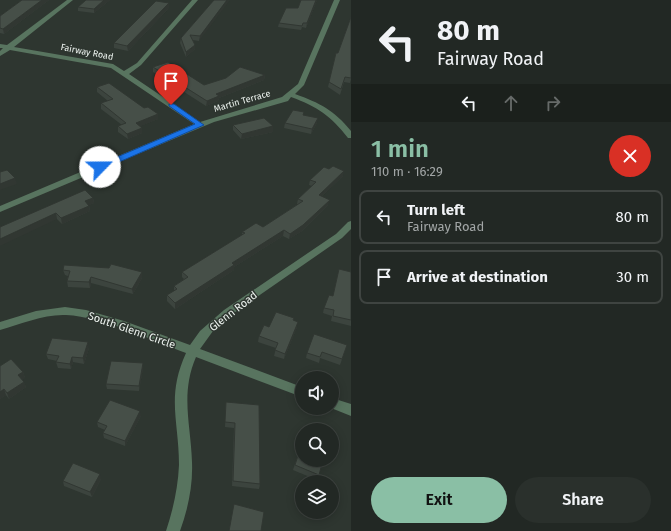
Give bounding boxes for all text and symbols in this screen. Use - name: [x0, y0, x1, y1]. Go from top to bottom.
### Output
- text: 80 m: [437, 14, 500, 47]
- icon: left: [371, 16, 423, 68]
- street label: Fairway Road: [60, 42, 114, 62]
- text: Fairway Road: [437, 48, 544, 70]
- pin: [154, 64, 188, 105]
- icon: arrive: [160, 70, 182, 92]
- street label: Martin Terrace: [213, 88, 272, 114]
- icon: left: [458, 92, 480, 114]
- icon: ahead: [500, 92, 522, 114]
- icon: right: [542, 92, 564, 114]
- text: 1 min: [371, 135, 429, 163]
- button: close: [609, 135, 651, 177]
- position arrow: [79, 146, 121, 188]
- text: 110 m · 16:29: [371, 164, 443, 179]
- text: Turn left: [407, 201, 465, 219]
- icon: left: [373, 206, 395, 228]
- text: 80 m: [616, 208, 649, 226]
- text: Fairway Road: [407, 219, 484, 234]
- icon: arrive: [373, 266, 395, 288]
- text: Arrive at destination: [407, 268, 548, 286]
- text: 30 m: [616, 268, 649, 286]
- street label: Glenn Road: [207, 289, 260, 334]
- street label: South Glenn Circle: [86, 309, 177, 352]
- map controls: [295, 371, 339, 519]
- button: sound: [295, 371, 339, 415]
- button: search: [295, 423, 339, 467]
- button: layers: [295, 475, 339, 519]
- button: Exit: [371, 477, 507, 523]
- button: Share: [515, 477, 651, 523]

